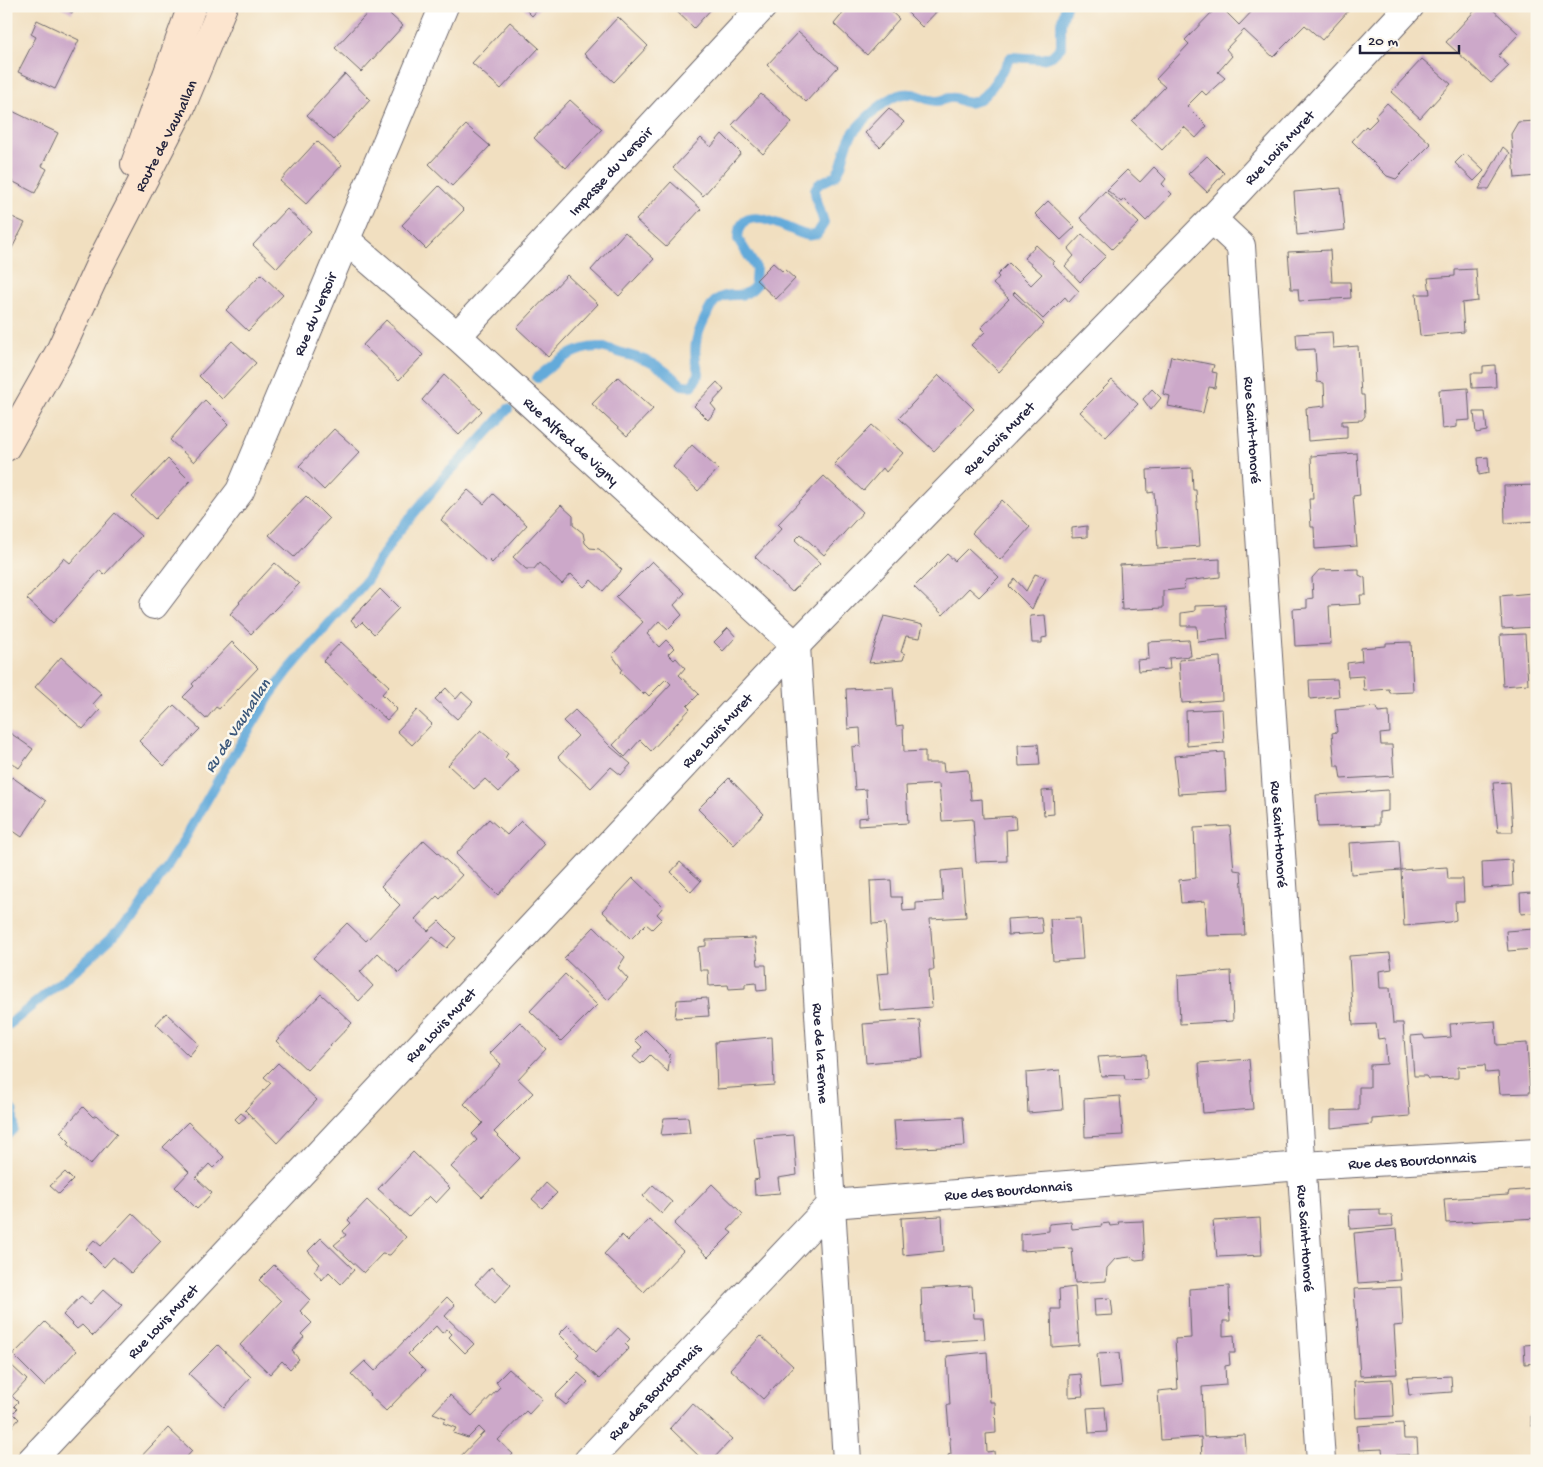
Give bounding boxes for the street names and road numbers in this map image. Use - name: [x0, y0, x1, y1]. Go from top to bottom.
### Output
- street label: Route de Vauhallan: [132, 78, 202, 195]
- street label: Rue Louis Muret: [1241, 106, 1321, 190]
- street label: Impasse du Versoir: [566, 123, 658, 221]
- street label: Rue du Versoir: [291, 269, 343, 359]
- street label: Rue Saint-Honoré: [1239, 376, 1264, 484]
- street label: Rue Alfred de Vigny: [519, 394, 622, 491]
- street label: Rue Louis Muret: [960, 397, 1041, 480]
- street label: Rue Louis Muret: [679, 689, 758, 773]
- street label: Rue Saint-Honoré: [1265, 780, 1290, 889]
- street label: Rue Louis Muret: [402, 984, 482, 1067]
- street label: Rue de la Ferme: [807, 1002, 832, 1104]
- street label: Rue des Bourdonnais: [1348, 1149, 1477, 1174]
- street label: Rue des Bourdonnais: [944, 1178, 1073, 1206]
- street label: Rue Saint-Honoré: [1292, 1184, 1317, 1293]
- street label: Rue Louis Muret: [125, 1280, 204, 1363]
- street label: Rue des Bourdonnais: [605, 1340, 706, 1445]

